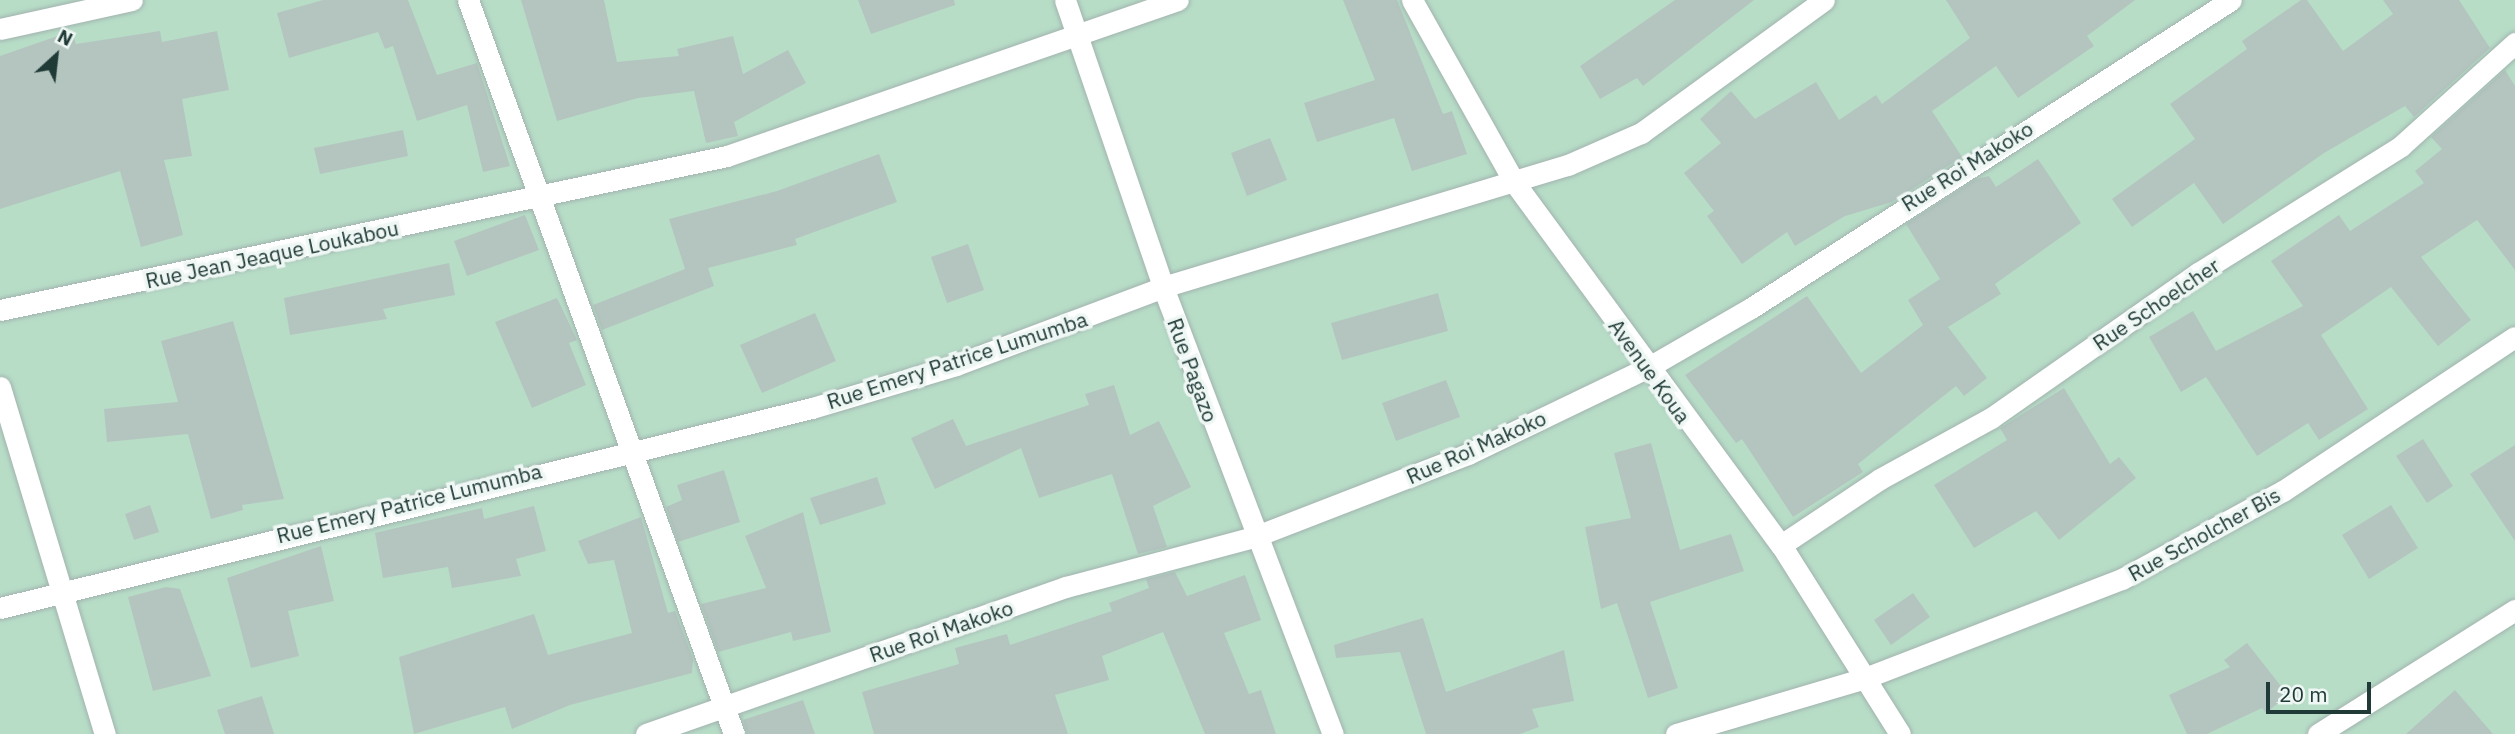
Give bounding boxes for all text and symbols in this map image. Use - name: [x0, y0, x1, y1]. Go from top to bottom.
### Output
- north arrow: [21, 21, 91, 91]
- text: N: [54, 23, 77, 51]
- street label: Rue Roi Makoko: [1897, 116, 2037, 216]
- street label: Rue Jean Jeaque Loukabou: [143, 215, 401, 293]
- street label: Rue Schoelcher: [2088, 252, 2224, 356]
- street label: Rue Emery Patrice Lumumba: [824, 306, 1090, 414]
- street label: Rue Pagazo: [1162, 314, 1224, 426]
- street label: Avenue Koua: [1604, 314, 1696, 428]
- street label: Rue Roi Makoko: [1402, 405, 1550, 489]
- street label: Rue Emery Patrice Lumumba: [274, 458, 544, 548]
- street label: Rue Scholcher Bis: [2124, 482, 2284, 586]
- street label: Rue Roi Makoko: [866, 595, 1016, 667]
- scale bar: [2270, 668, 2375, 712]
- text: 20 m: [2279, 680, 2328, 708]

